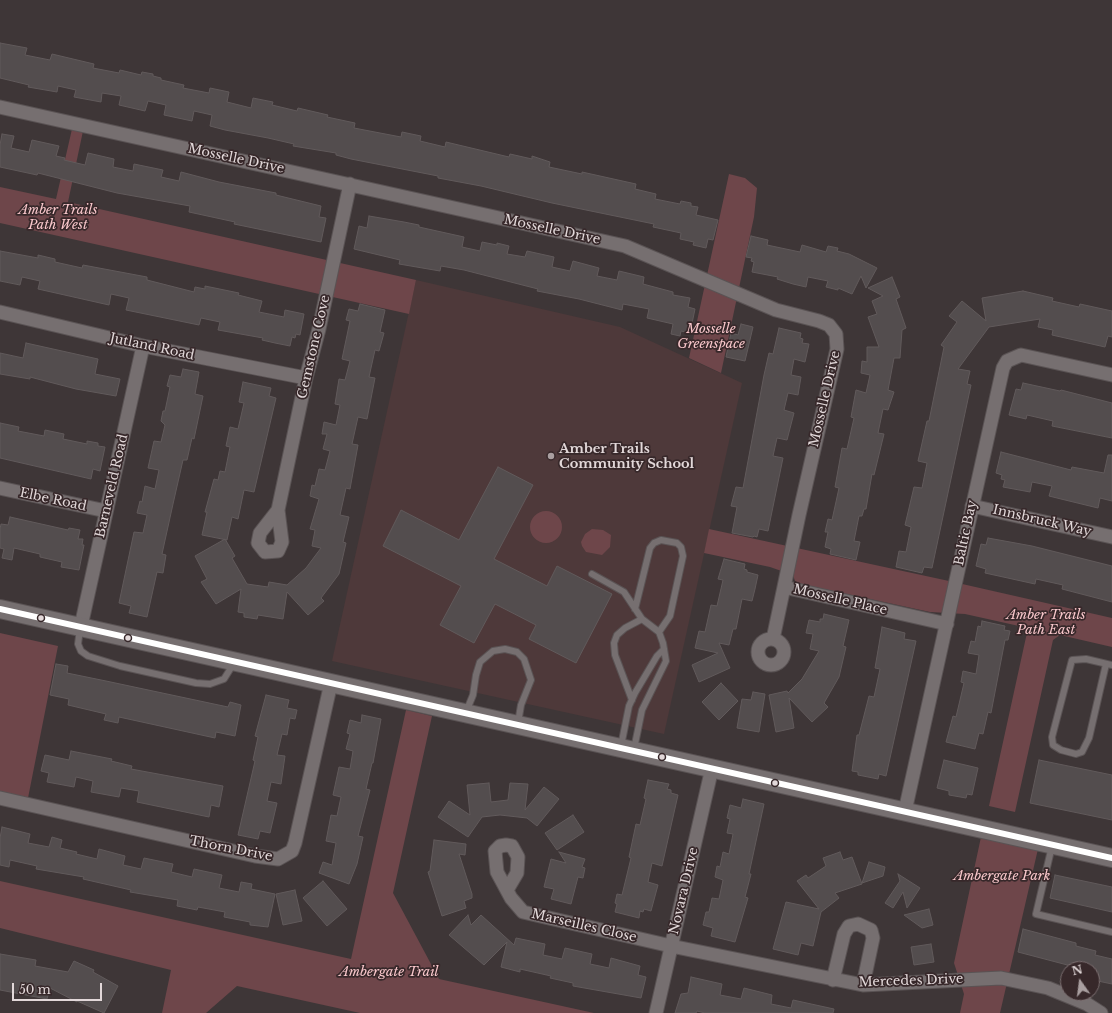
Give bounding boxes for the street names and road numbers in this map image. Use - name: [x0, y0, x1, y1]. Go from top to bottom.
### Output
- street label: Mosselle Drive: [186, 141, 286, 177]
- street label: Mosselle Drive: [502, 212, 602, 248]
- street label: Gemstone Cove: [294, 294, 334, 400]
- street label: Jutland Road: [108, 330, 196, 364]
- street label: Mosselle Drive: [806, 349, 844, 449]
- street label: Barneveld Road: [92, 433, 132, 539]
- street label: Elbe Road: [18, 485, 88, 515]
- street label: Baltic Bay: [951, 499, 981, 567]
- street label: Innsbruck Way: [991, 502, 1093, 540]
- street label: Mosselle Place: [791, 582, 889, 618]
- street label: Thorn Drive: [188, 833, 274, 865]
- street label: Novara Drive: [666, 846, 702, 936]
- street label: Marseilles Close: [530, 906, 638, 946]
- street label: Mercedes Drive: [858, 971, 964, 991]

